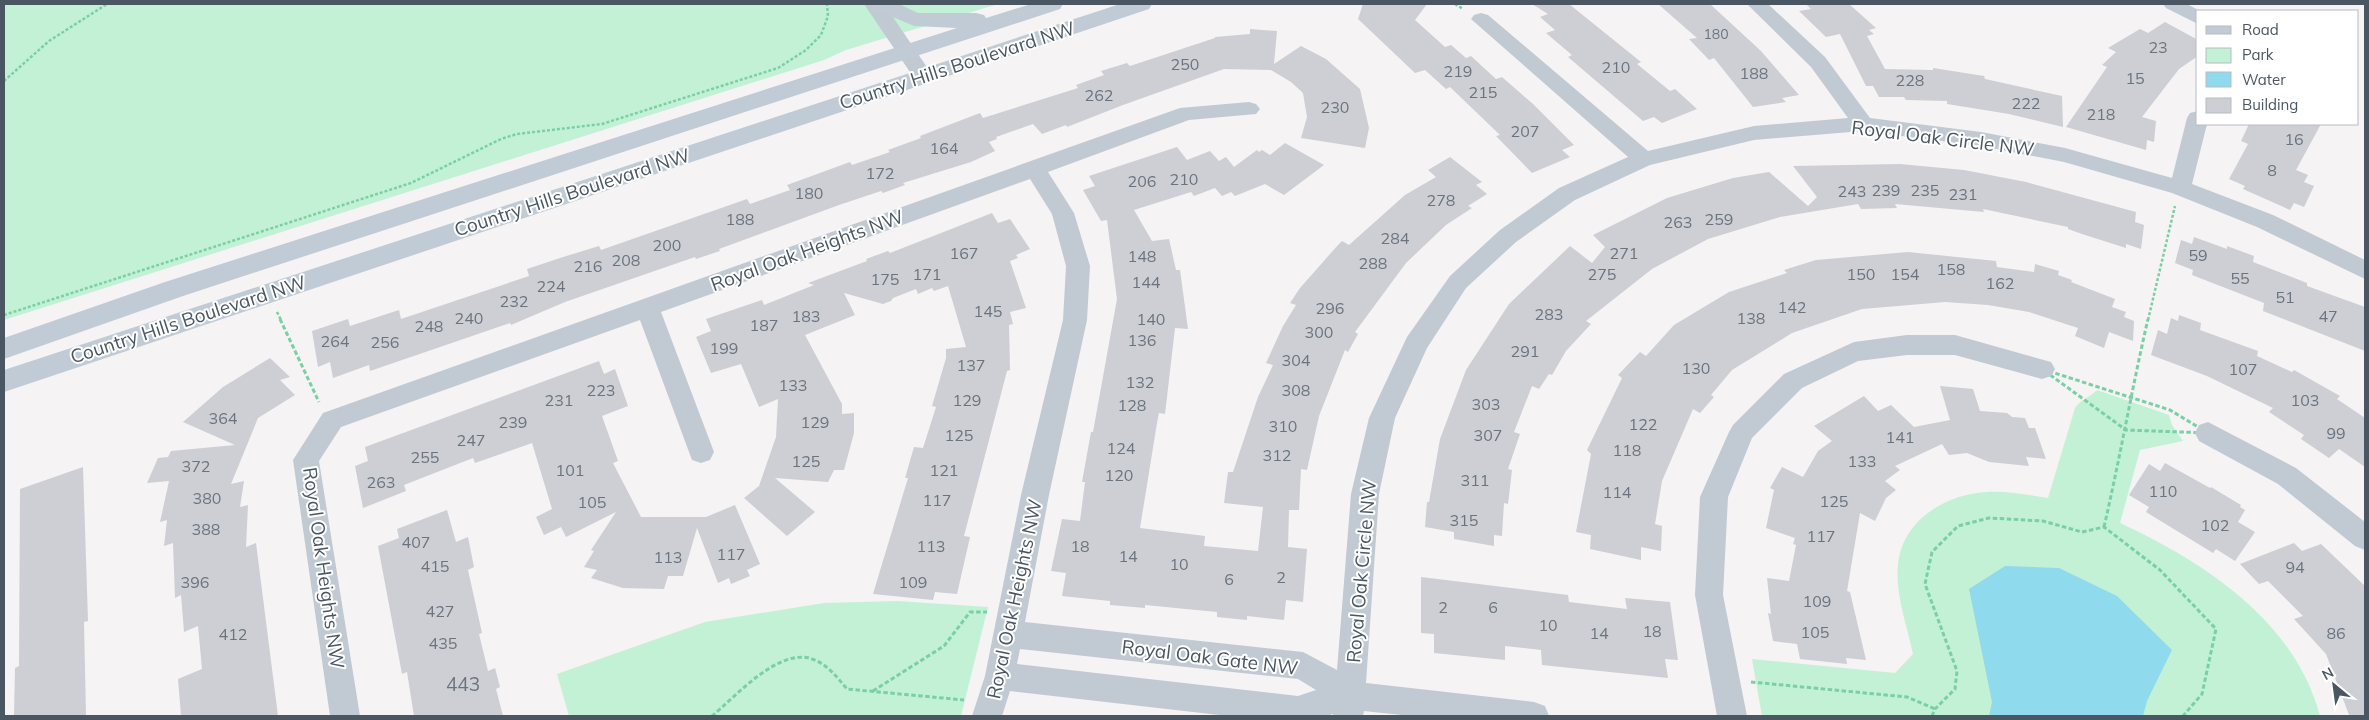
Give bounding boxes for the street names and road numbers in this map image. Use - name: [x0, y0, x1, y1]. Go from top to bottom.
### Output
- street label: Country Hills Boulevard NW: [836, 16, 1078, 114]
- street label: Royal Oak Circle NW: [1850, 115, 2036, 161]
- street label: Country Hills Boulevard NW: [451, 143, 693, 241]
- street label: Royal Oak Heights NW: [707, 204, 907, 296]
- street label: Country Hills Boulevard NW: [67, 270, 309, 368]
- street label: Royal Oak Heights NW: [298, 466, 350, 670]
- street label: Royal Oak Circle NW: [1341, 478, 1381, 664]
- street label: Royal Oak Heights NW: [981, 497, 1047, 701]
- street label: Royal Oak Gate NW: [1120, 634, 1300, 680]

